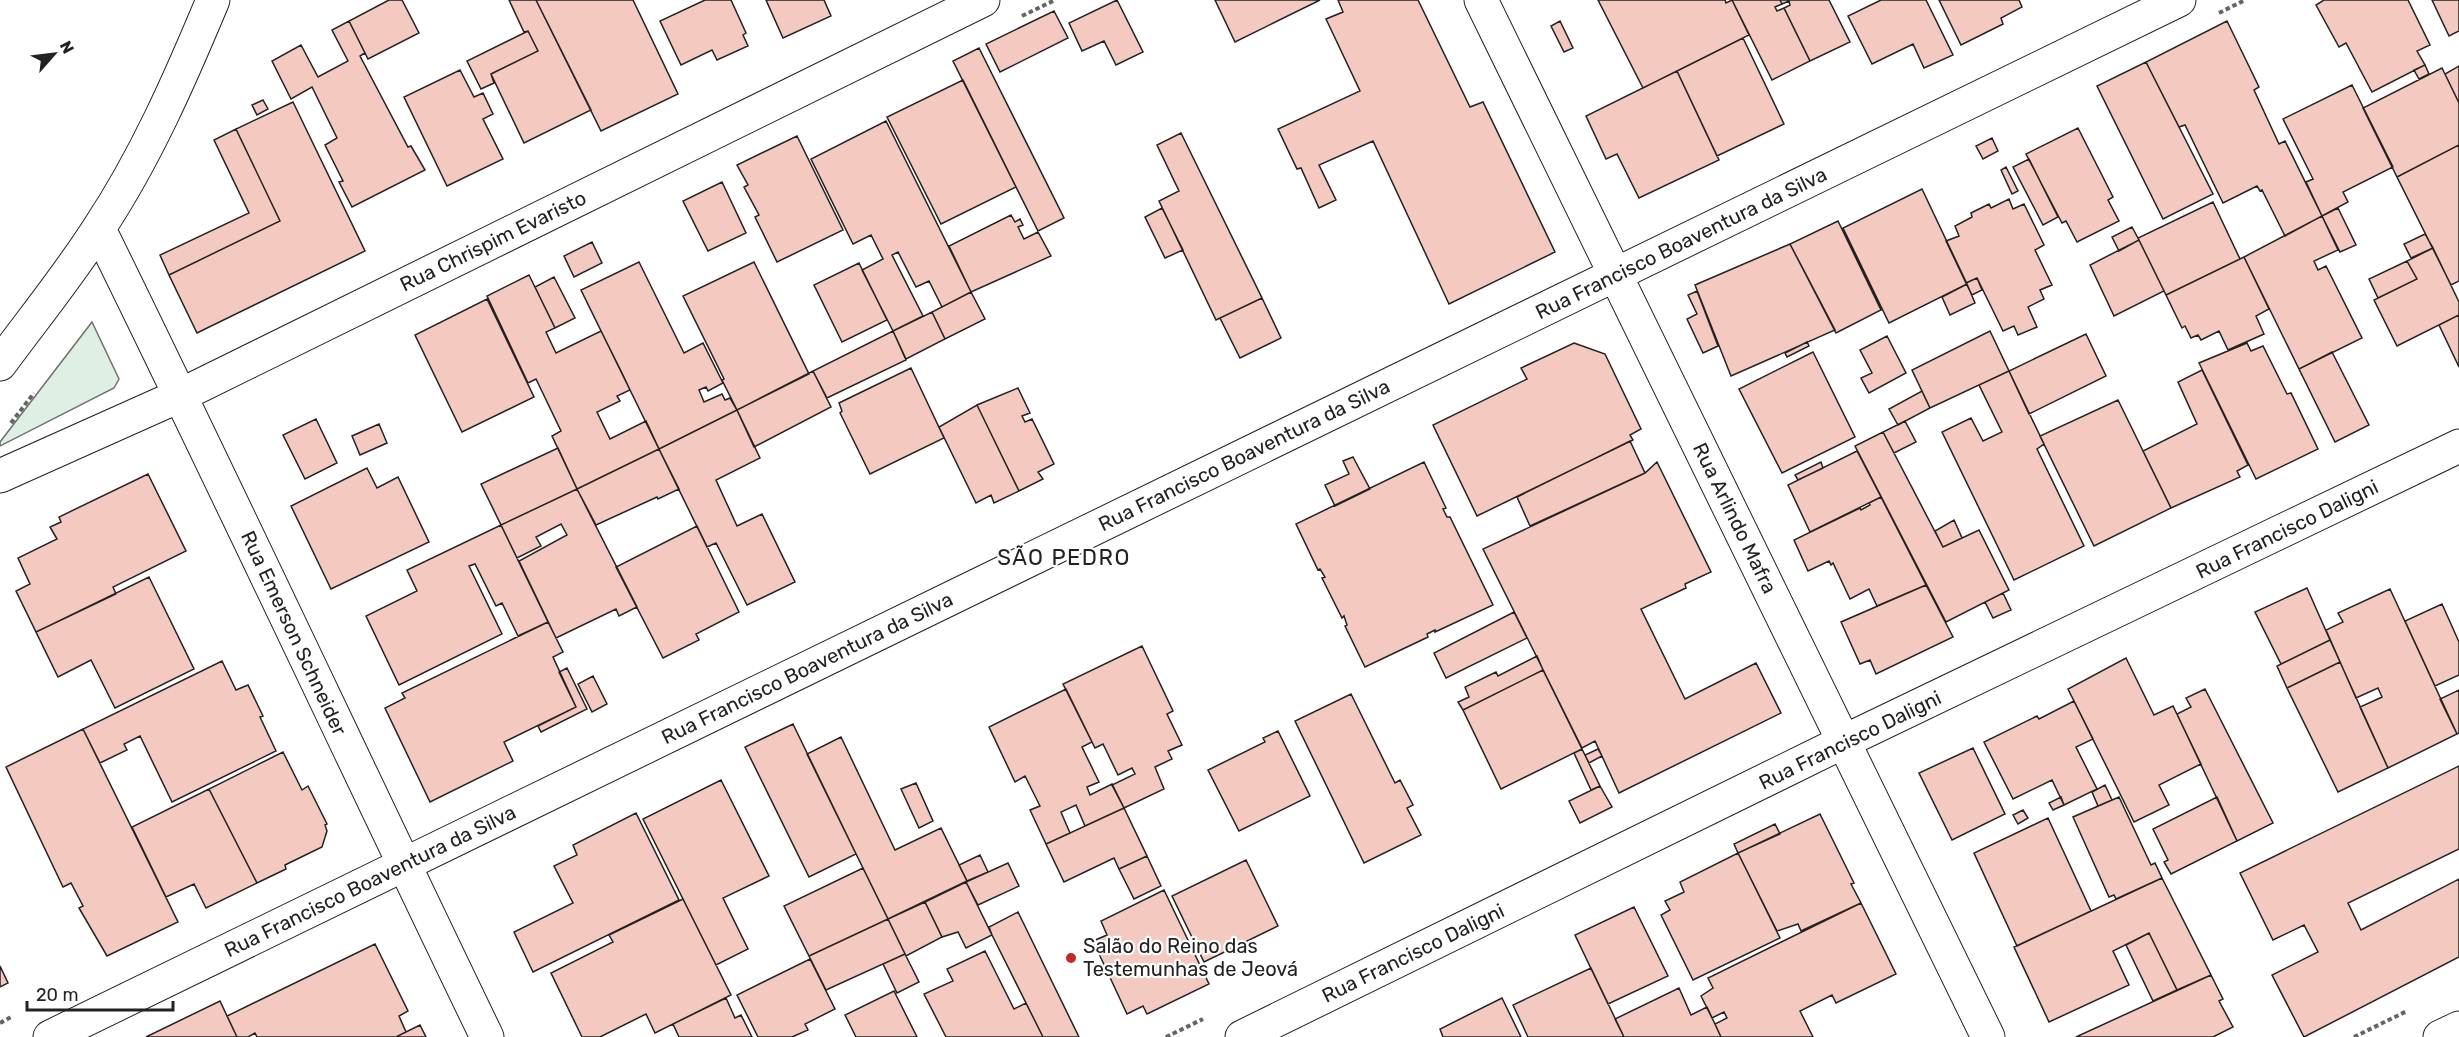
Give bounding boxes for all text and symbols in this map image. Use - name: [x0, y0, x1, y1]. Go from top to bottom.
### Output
- north arrow: [24, 24, 84, 84]
- text: N: [56, 38, 78, 57]
- street label: Rua Francisco Boaventura da Silva: [1531, 162, 1831, 324]
- street label: Rua Chrispim Evaristo: [396, 185, 590, 297]
- street label: Rua Francisco Boaventura da Silva: [1094, 374, 1394, 536]
- street label: Rua Arlindo Mafra: [1688, 439, 1782, 597]
- street label: Rua Francisco Daligni: [2192, 474, 2382, 584]
- street label: Rua Emerson Schneider: [236, 527, 352, 739]
- district label: SÃO PEDRO: [997, 544, 1131, 571]
- street label: Rua Francisco Boaventura da Silva: [657, 587, 957, 749]
- street label: Rua Francisco Daligni: [1755, 685, 1945, 795]
- street label: Rua Francisco Boaventura da Silva: [220, 800, 520, 962]
- street label: Rua Francisco Daligni: [1318, 898, 1508, 1008]
- place label: Salão do Reino das Testemunhas de Jeová: [1083, 934, 1298, 981]
- marker: Salão do Reino das Testemunhas de Jeová: [1064, 951, 1078, 965]
- scale bar: [27, 974, 172, 1012]
- text: 20 m: [36, 984, 78, 1006]

